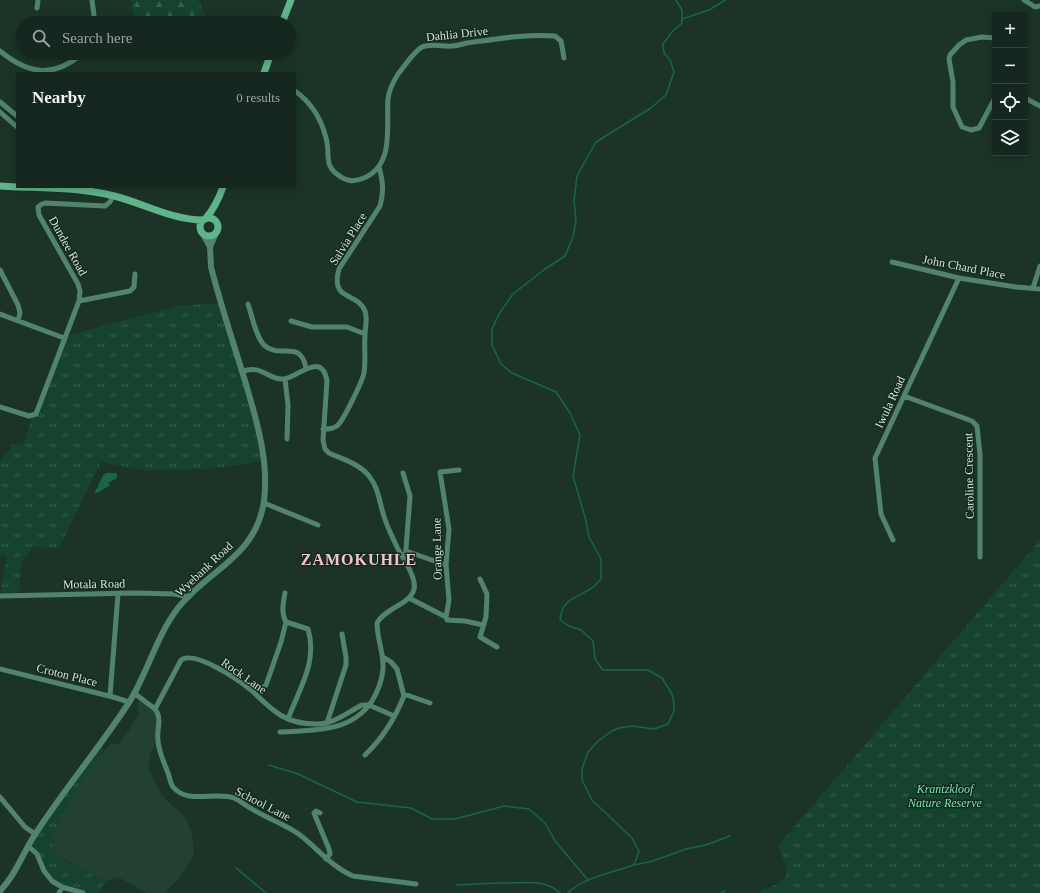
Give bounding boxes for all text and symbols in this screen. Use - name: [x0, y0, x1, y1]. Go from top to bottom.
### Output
- map controls: [992, 12, 1028, 156]
- button: +: [992, 12, 1028, 48]
- search box: [16, 16, 296, 60]
- street label: Dahlia Drive: [425, 24, 489, 44]
- icon: search: [30, 27, 52, 49]
- text: Search here: [62, 30, 132, 46]
- button: −: [992, 48, 1028, 84]
- button: locate: [992, 84, 1028, 120]
- text: Nearby: [32, 88, 86, 107]
- text: 0 results: [236, 90, 280, 105]
- button: layers: [992, 120, 1028, 156]
- street label: Salvia Place: [326, 210, 370, 268]
- street label: Dundee Road: [46, 214, 90, 278]
- street label: John Chard Place: [921, 252, 1007, 282]
- street label: Iwula Road: [872, 374, 908, 430]
- street label: Caroline Crescent: [961, 432, 977, 519]
- street label: Orange Lane: [429, 518, 445, 580]
- street label: Wyebank Road: [172, 539, 236, 599]
- district label: ZAMOKUHLE: [301, 551, 417, 568]
- street label: Motala Road: [63, 576, 125, 592]
- street label: Rock Lane: [219, 655, 269, 697]
- street label: Croton Place: [35, 661, 99, 689]
- park label: Krantzkloof Nature Reserve: [907, 782, 983, 810]
- street label: School Lane: [233, 784, 293, 824]

